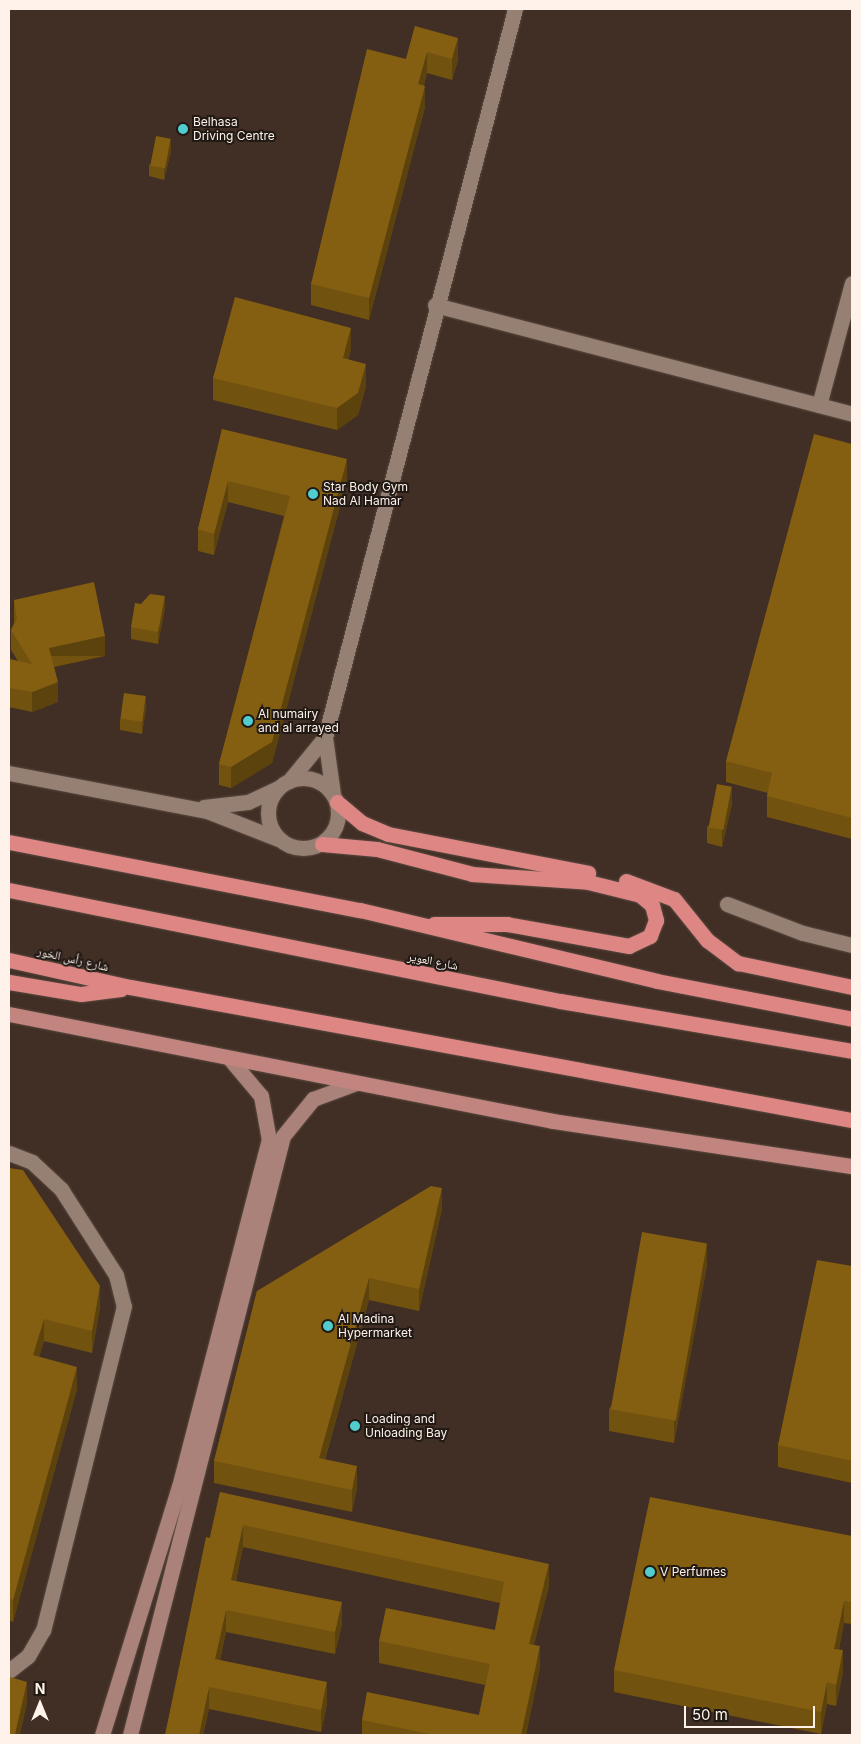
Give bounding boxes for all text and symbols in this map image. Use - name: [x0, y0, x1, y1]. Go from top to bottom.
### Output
- place label: Belhasa Driving Centre: [193, 115, 275, 143]
- marker: Belhasa Driving Centre: [177, 123, 189, 135]
- place label: Star Body Gym Nad Al Hamar: [323, 480, 408, 508]
- marker: Star Body Gym Nad Al Hamar: [307, 488, 319, 500]
- place label: Al numairy and al arrayed: [258, 707, 339, 735]
- marker: Al numairy and al arrayed: [242, 715, 254, 727]
- street label: شارع رأس الخور: [36, 944, 110, 974]
- street label: شارع العوير: [407, 949, 459, 973]
- place label: Al Madina Hypermarket: [338, 1312, 412, 1340]
- marker: Al Madina Hypermarket: [322, 1320, 334, 1332]
- place label: Loading and Unloading Bay: [365, 1412, 447, 1440]
- marker: Loading and Unloading Bay: [349, 1420, 361, 1432]
- place label: V Perfumes: [660, 1565, 726, 1579]
- marker: V Perfumes: [644, 1566, 656, 1578]
- north arrow: [15, 1679, 65, 1729]
- text: N: [35, 1680, 45, 1697]
- scale bar: [686, 1696, 817, 1728]
- text: 50 m: [692, 1705, 728, 1724]

